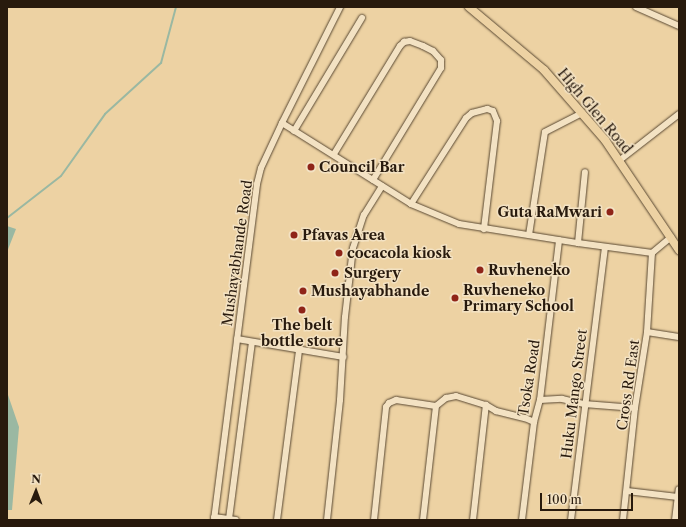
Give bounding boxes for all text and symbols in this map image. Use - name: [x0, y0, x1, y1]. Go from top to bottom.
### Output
- street label: High Glen Road: [554, 65, 636, 157]
- place label: Council Bar: [319, 159, 405, 175]
- marker: Council Bar: [306, 162, 316, 172]
- street label: Mushayabhande Road: [218, 179, 256, 327]
- place label: Guta RaMwari: [497, 204, 602, 220]
- marker: Guta RaMwari: [605, 207, 615, 217]
- place label: Pfavas Area: [302, 227, 386, 243]
- marker: Pfavas Area: [289, 230, 299, 240]
- place label: cocacola kiosk: [347, 245, 451, 261]
- marker: cocacola kiosk: [334, 248, 344, 258]
- place label: Ruvheneko: [488, 262, 570, 278]
- place label: Surgery: [344, 265, 401, 281]
- marker: Ruvheneko: [475, 265, 485, 275]
- marker: Surgery: [329, 267, 341, 279]
- place label: Ruvheneko Primary School: [463, 282, 574, 314]
- place label: Mushayabhande: [311, 283, 429, 299]
- marker: Mushayabhande: [298, 286, 308, 296]
- marker: Ruvheneko Primary School: [450, 293, 460, 303]
- marker: The belt bottle store: [297, 305, 307, 315]
- place label: The belt bottle store: [261, 317, 343, 350]
- street label: Huku Mango Street: [558, 328, 590, 460]
- street label: Tsoka Road: [515, 338, 543, 418]
- street label: Cross Rd East: [613, 339, 643, 431]
- north arrow: [16, 471, 56, 511]
- text: N: [31, 472, 41, 486]
- scale bar: [542, 485, 635, 511]
- text: 100 m: [547, 492, 582, 507]

